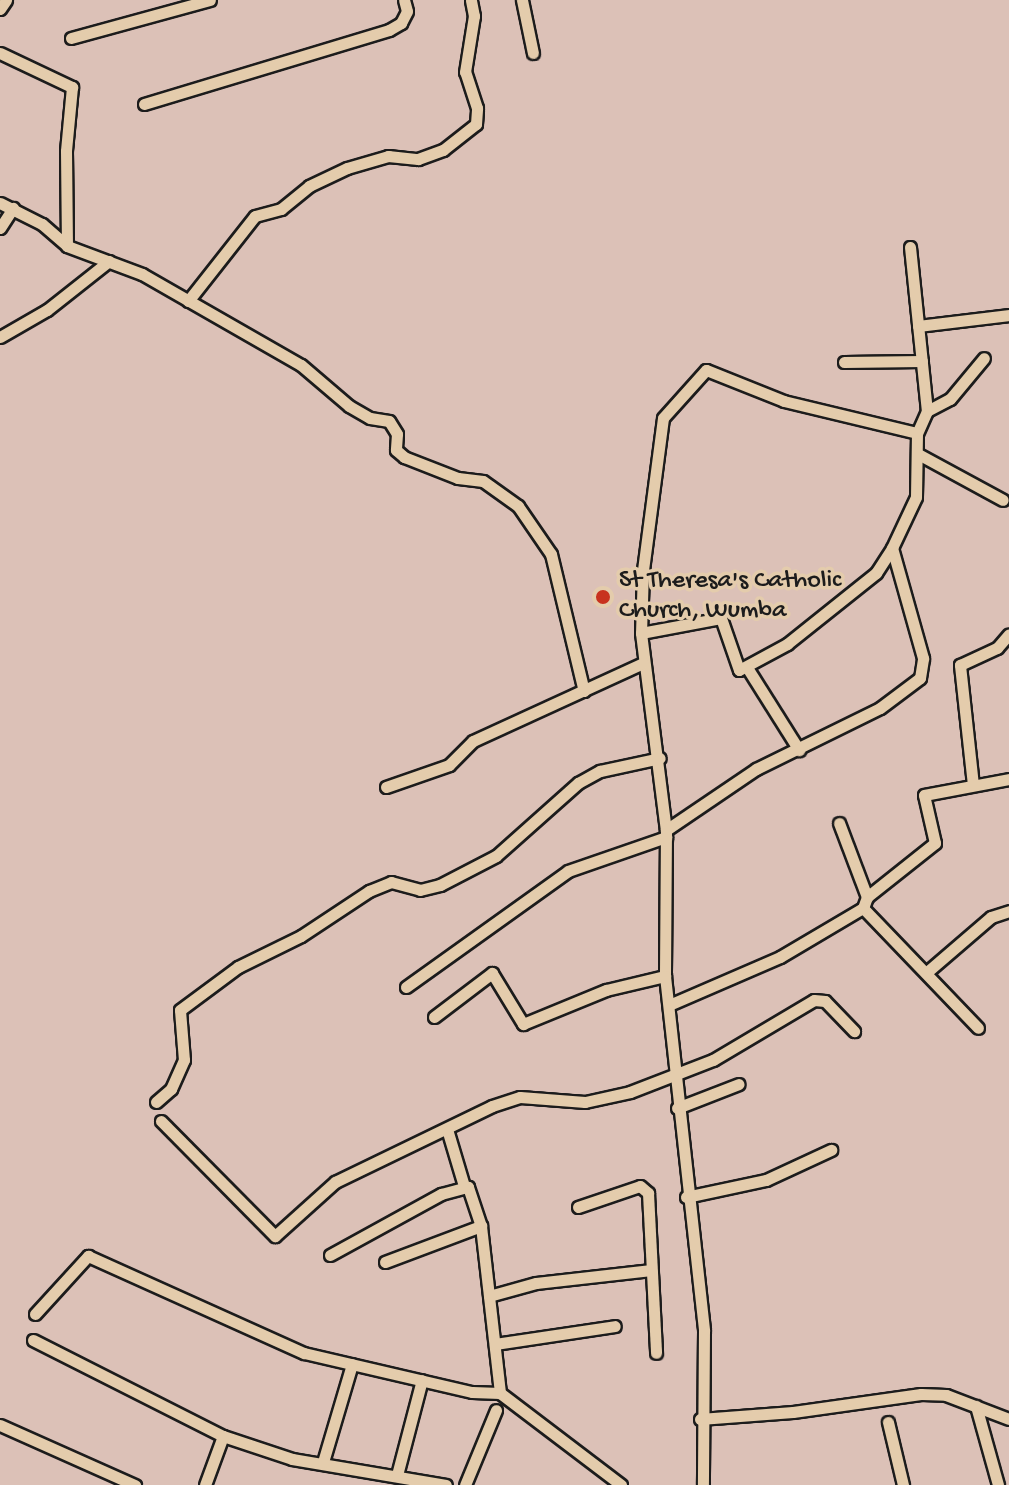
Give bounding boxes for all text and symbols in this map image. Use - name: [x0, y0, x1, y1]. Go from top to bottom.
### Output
- place label: St Theresa's Catholic Church, Wumba: [619, 566, 841, 628]
- marker: St Theresa's Catholic Church, Wumba: [594, 588, 612, 606]

